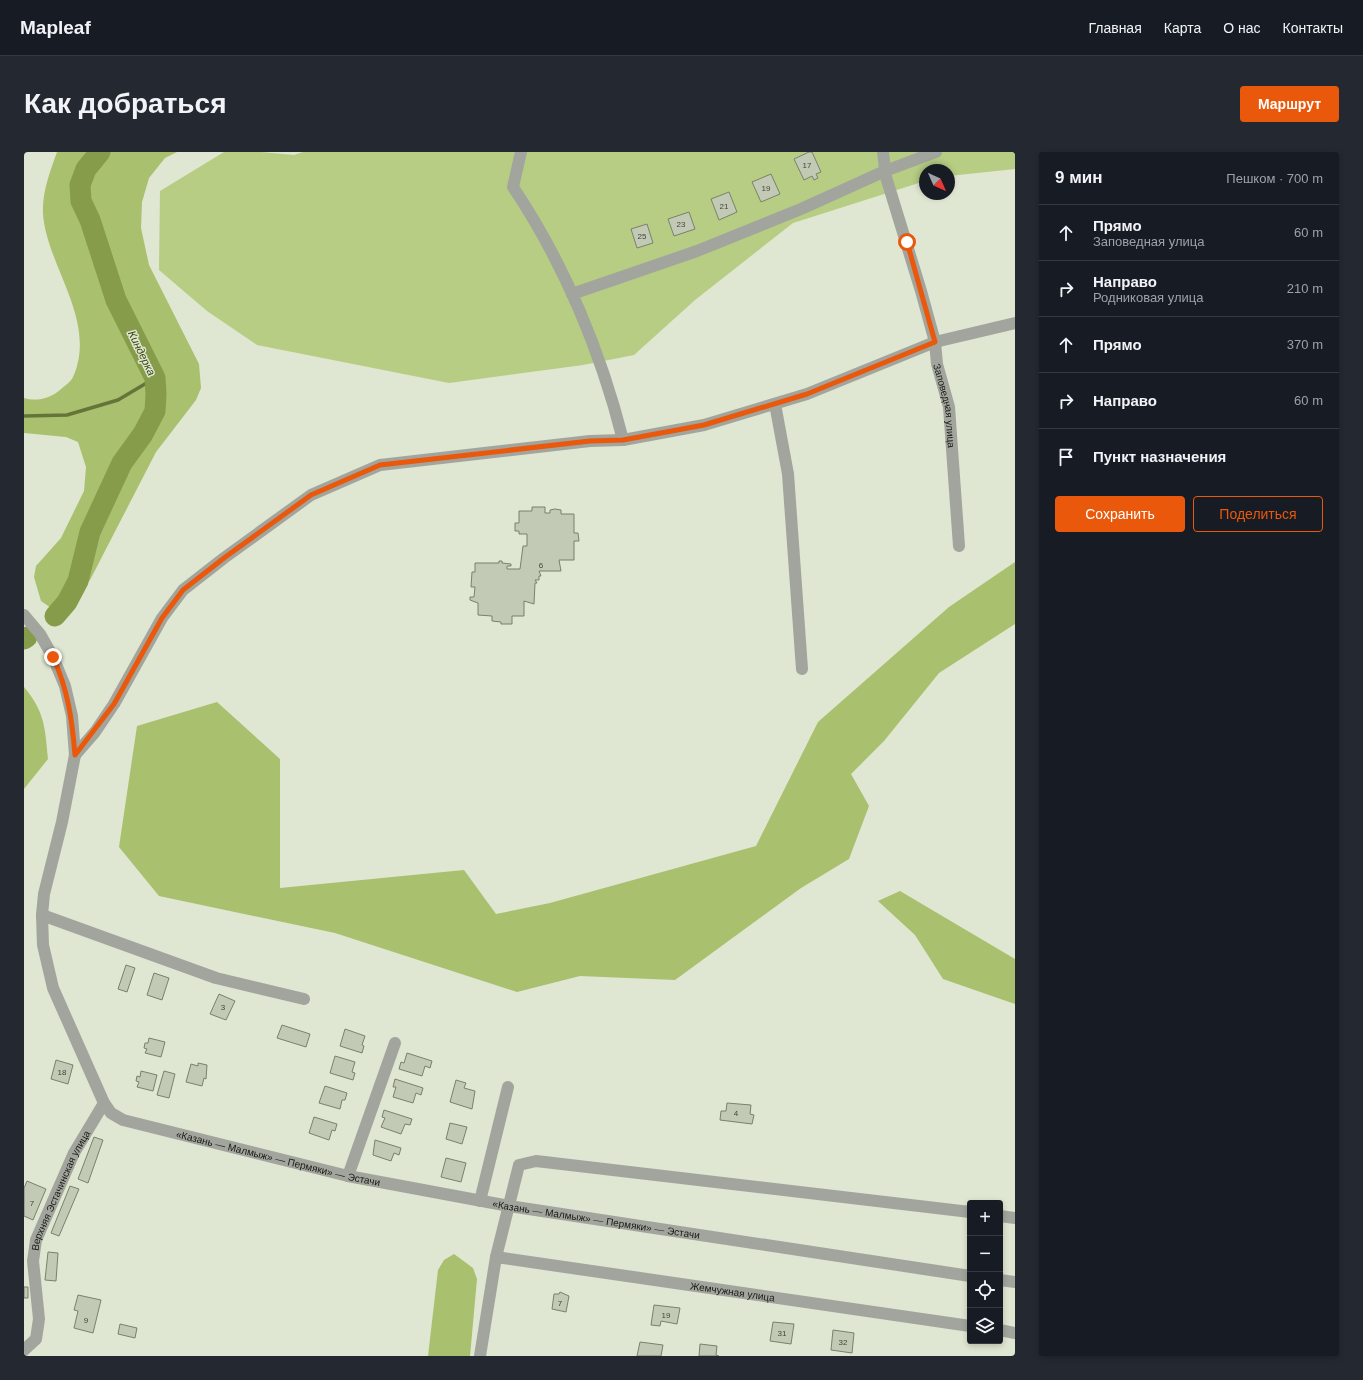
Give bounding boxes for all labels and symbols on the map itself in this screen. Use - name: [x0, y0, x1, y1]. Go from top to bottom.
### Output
- house number: 17: [803, 161, 812, 170]
- north arrow: [919, 164, 955, 200]
- house number: 19: [762, 184, 771, 193]
- house number: 21: [720, 202, 729, 211]
- house number: 23: [677, 220, 686, 229]
- house number: 25: [638, 232, 647, 241]
- route start: [898, 233, 916, 251]
- water label: Киндерка: [126, 329, 158, 377]
- street label: Заповедная улица: [931, 362, 957, 449]
- house number: 6: [539, 561, 544, 570]
- route end: [44, 648, 62, 666]
- house number: 3: [221, 1003, 226, 1012]
- house number: 18: [58, 1068, 67, 1077]
- house number: 4: [734, 1109, 739, 1118]
- street label: Верхняя Эстачинская улица: [30, 1128, 93, 1251]
- street label: «Казань — Малмыж» — Пермяки» — Эстачи: [175, 1128, 381, 1188]
- street label: «Казань — Малмыж» — Пермяки» — Эстачи: [492, 1198, 701, 1241]
- house number: 7: [30, 1199, 35, 1208]
- street label: Жемчужная улица: [689, 1280, 776, 1304]
- house number: 7: [558, 1299, 563, 1308]
- house number: 19: [662, 1311, 671, 1320]
- house number: 9: [84, 1316, 89, 1325]
- house number: 31: [778, 1329, 787, 1338]
- house number: 32: [839, 1338, 848, 1347]

